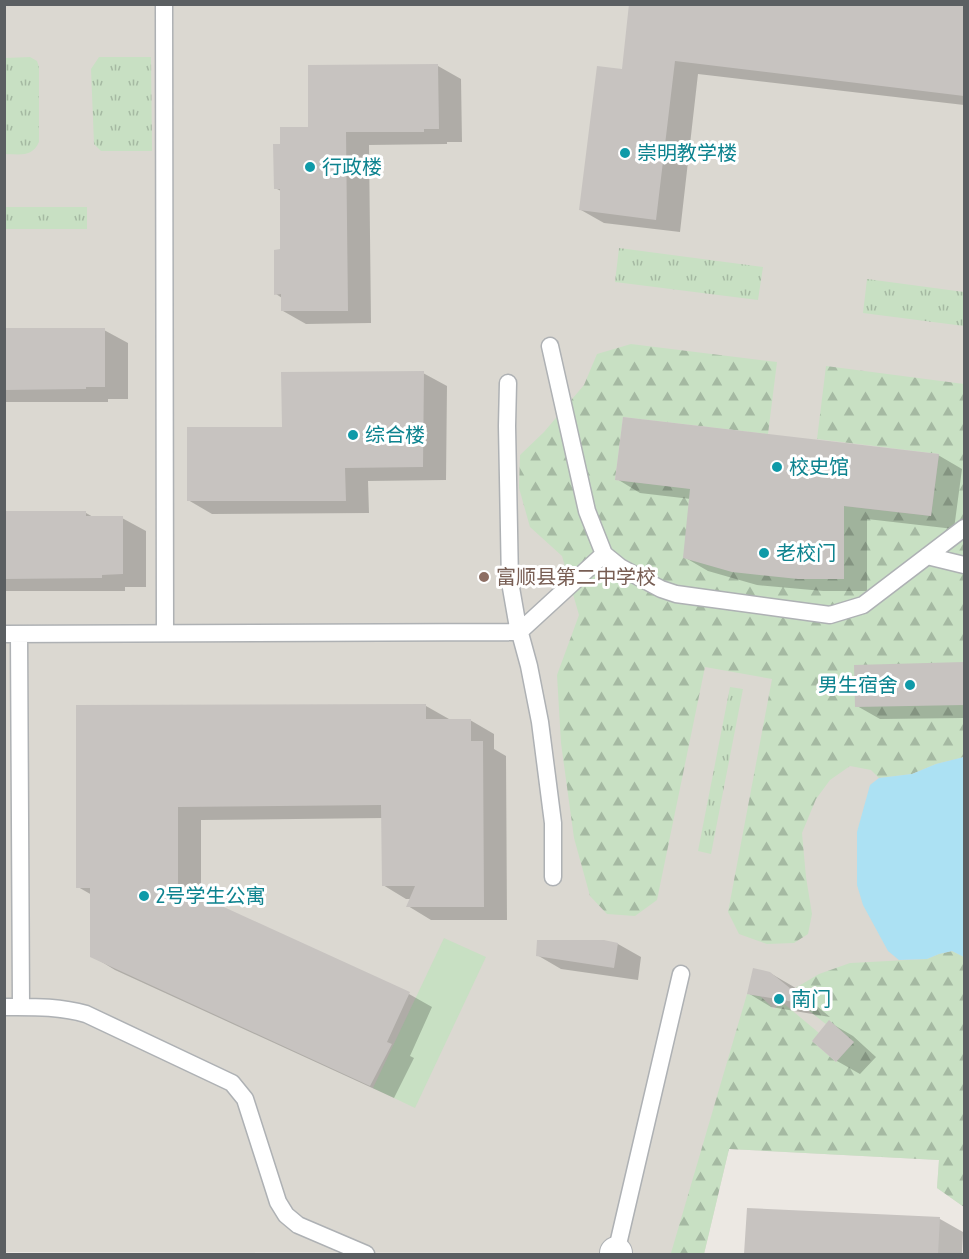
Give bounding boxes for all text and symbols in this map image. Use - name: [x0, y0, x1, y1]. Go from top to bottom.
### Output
- place label: 崇明教学楼: [637, 141, 737, 164]
- marker: 崇明教学楼: [618, 146, 632, 160]
- place label: 行政楼: [322, 155, 382, 178]
- marker: 行政楼: [303, 160, 317, 174]
- place label: 综合楼: [365, 423, 425, 446]
- marker: 综合楼: [346, 428, 360, 442]
- place label: 校史馆: [789, 455, 849, 478]
- marker: 校史馆: [770, 460, 784, 474]
- place label: 老校门: [776, 541, 836, 564]
- marker: 老校门: [757, 546, 771, 560]
- place label: 富顺县第二中学校: [496, 565, 656, 588]
- marker: 富顺县第二中学校: [477, 570, 491, 584]
- place label: 男生宿舍: [818, 673, 898, 696]
- marker: 男生宿舍: [903, 678, 917, 692]
- place label: 2号学生公寓: [156, 884, 265, 907]
- marker: 2号学生公寓: [137, 889, 151, 903]
- place label: 南门: [791, 987, 831, 1010]
- marker: 南门: [772, 992, 786, 1006]

